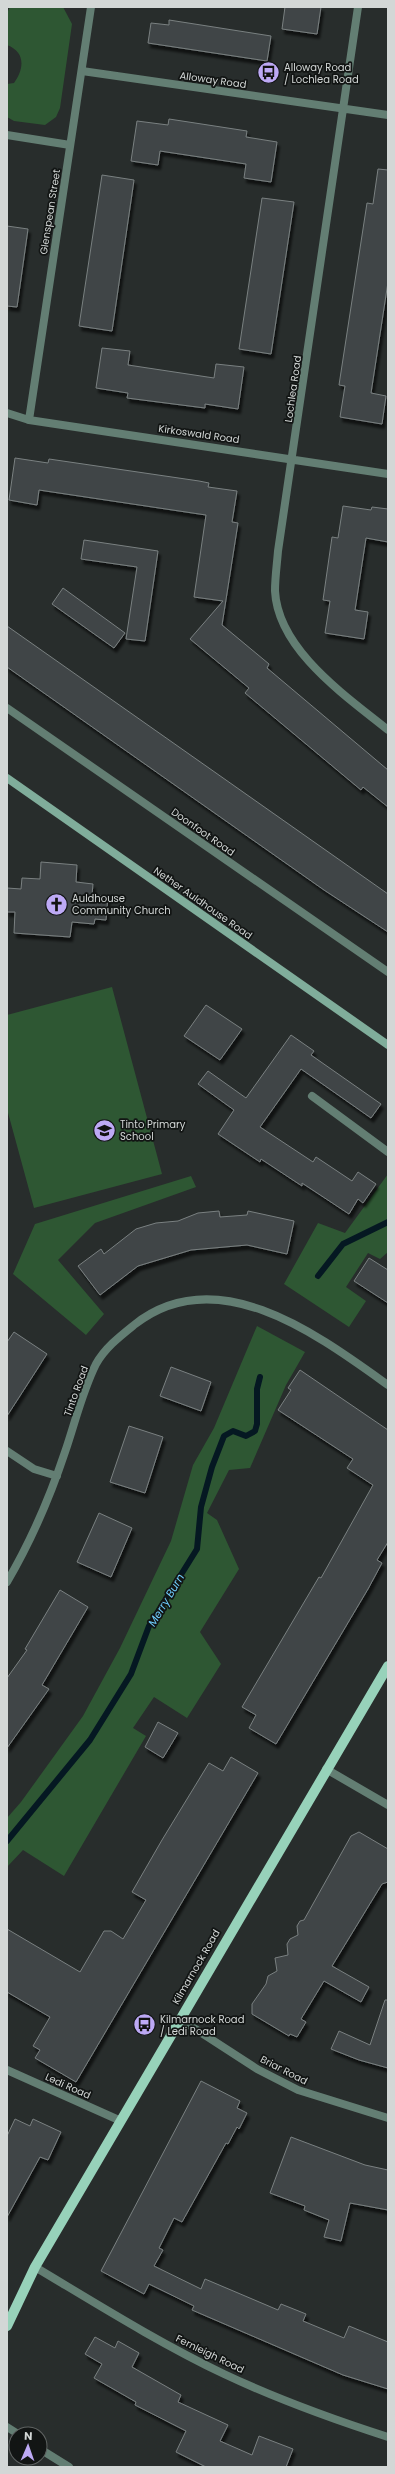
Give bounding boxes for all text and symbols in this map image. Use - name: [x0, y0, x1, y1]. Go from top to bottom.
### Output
- bus stop icon: Alloway Road / Lochlea Road: [255, 60, 281, 86]
- place label: Alloway Road / Lochlea Road: [284, 60, 359, 87]
- street label: Alloway Road: [179, 68, 247, 92]
- street label: Glenspean Street: [36, 168, 64, 256]
- street label: Lochlea Road: [281, 355, 305, 423]
- street label: Kirkoswald Road: [157, 421, 241, 447]
- street label: Doonfoot Road: [168, 804, 238, 860]
- street label: Nether Auldhouse Road: [151, 863, 255, 943]
- church icon: Auldhouse Community Church: [44, 891, 70, 917]
- place label: Auldhouse Community Church: [72, 891, 171, 918]
- school or university icon: Tinto Primary School: [91, 1117, 117, 1143]
- place label: Tinto Primary School: [120, 1117, 186, 1144]
- street label: Tinto Road: [60, 1364, 92, 1418]
- water label: Merry Burn: [144, 1571, 188, 1629]
- street label: Kilmarnock Road: [168, 1927, 224, 2007]
- bus stop icon: Kilmarnock Road / Ledi Road: [132, 2012, 158, 2038]
- place label: Kilmarnock Road / Ledi Road: [160, 2012, 244, 2039]
- street label: Briar Road: [258, 2052, 310, 2088]
- street label: Ledi Road: [43, 2069, 93, 2103]
- street label: Fernleigh Road: [173, 2331, 247, 2377]
- north arrow: [8, 2426, 48, 2466]
- text: N: [24, 2428, 33, 2444]

